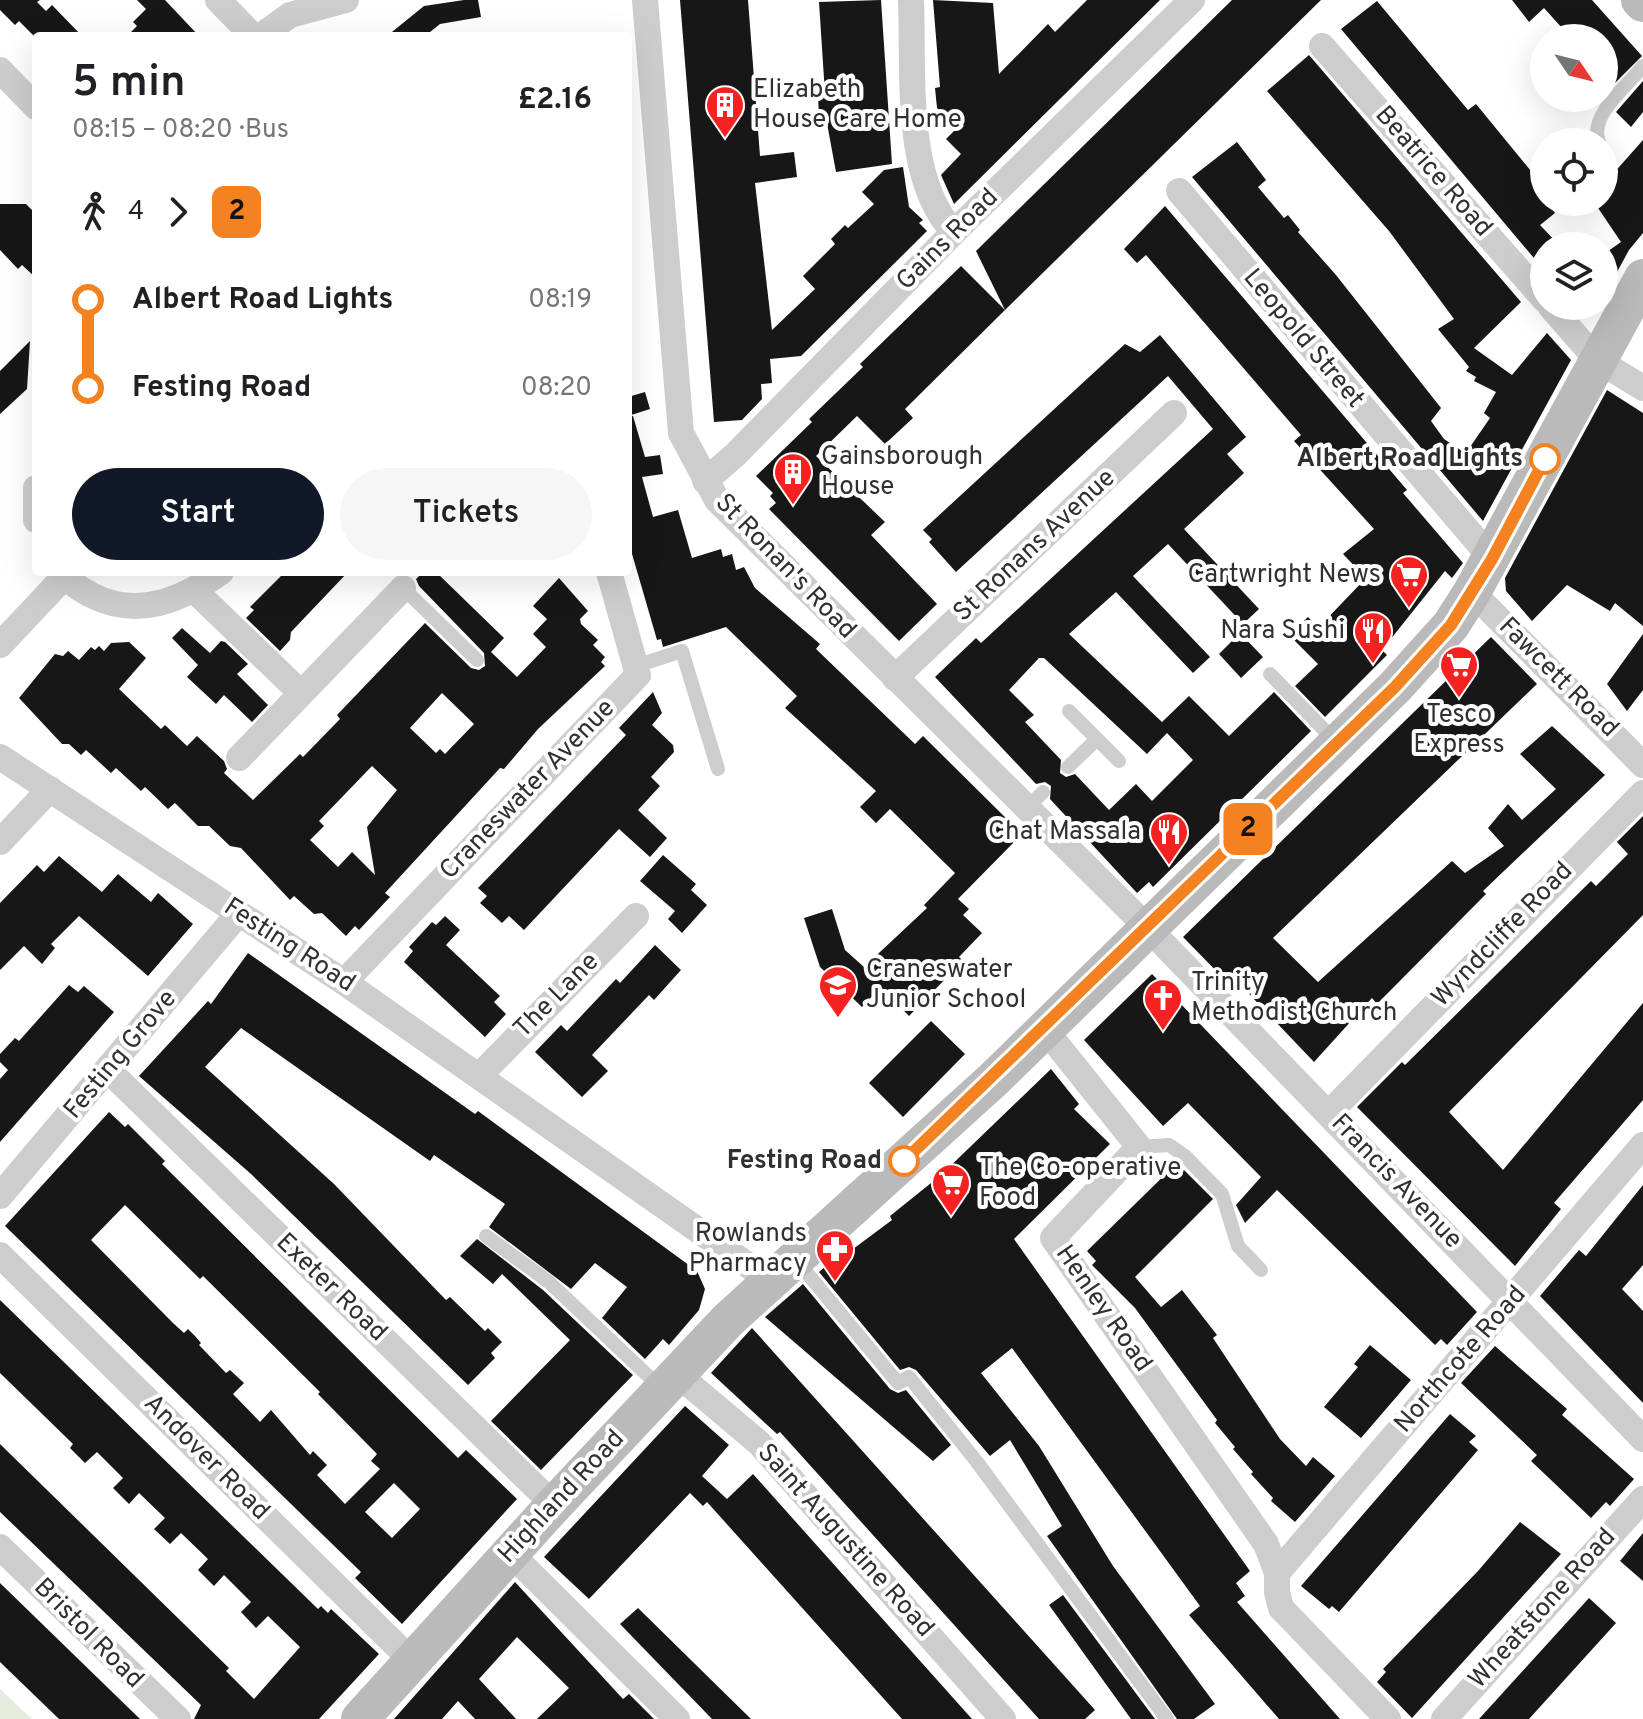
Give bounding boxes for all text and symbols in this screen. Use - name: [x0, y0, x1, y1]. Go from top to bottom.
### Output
- north arrow: [1530, 24, 1618, 112]
- map controls: [1530, 24, 1618, 320]
- text: 5 min: [72, 56, 186, 112]
- place label: Elizabeth House Care Home: [753, 74, 962, 137]
- text: £2.16: [518, 82, 592, 119]
- building icon: Elizabeth House Care Home: [704, 84, 746, 139]
- street label: Beatrice Road: [1367, 100, 1499, 244]
- text: 08:15 – 08:20 · Bus: [72, 114, 289, 147]
- button: locate: [1530, 128, 1618, 216]
- street label: Gains Road: [890, 182, 1006, 298]
- icon: walk: [72, 190, 116, 234]
- icon: forward: [156, 190, 200, 234]
- text: 2: [228, 194, 245, 230]
- text: 4: [128, 196, 144, 229]
- button: layers: [1530, 232, 1618, 320]
- street label: Leopold Street: [1235, 262, 1371, 416]
- text: Albert Road Lights: [132, 282, 393, 319]
- text: 08:19: [528, 284, 592, 317]
- text: Festing Road: [132, 370, 311, 407]
- text: 08:20: [521, 372, 592, 405]
- place label: Gainsborough House: [821, 441, 983, 504]
- place label: Albert Road Lights: [1296, 443, 1523, 476]
- marker: Albert Road Lights: [1530, 444, 1560, 474]
- building icon: Gainsborough House: [772, 451, 814, 506]
- street label: St Ronans Avenue: [947, 462, 1123, 630]
- button: Start: [72, 468, 324, 560]
- button: Tickets: [340, 468, 592, 560]
- street label: St Ronan's Road: [707, 487, 863, 647]
- supermarket icon: Cartwright News: [1388, 554, 1430, 609]
- place label: Cartwright News: [1187, 559, 1381, 592]
- restaurant icon: Nara Sushi: [1352, 610, 1394, 665]
- street label: Fawcett Road: [1491, 611, 1625, 745]
- place label: Nara Sushi: [1220, 615, 1345, 648]
- supermarket icon: Tesco Express: [1438, 644, 1480, 699]
- street label: Craneswater Avenue: [433, 693, 623, 887]
- place label: Tesco Express: [1413, 699, 1505, 762]
- line badge: 2: [1222, 803, 1274, 855]
- restaurant icon: Chat Massala: [1148, 811, 1190, 866]
- text: 2: [1239, 811, 1257, 847]
- place label: Chat Massala: [988, 816, 1141, 849]
- street label: Wyndcliffe Road: [1425, 855, 1581, 1015]
- street label: Festing Road: [217, 891, 361, 1001]
- street label: The Lane: [507, 946, 607, 1046]
- place label: Craneswater Junior School: [866, 954, 1026, 1017]
- school or university icon: Craneswater Junior School: [817, 964, 859, 1019]
- place label: Trinity Methodist Church: [1191, 967, 1397, 1030]
- church icon: Trinity Methodist Church: [1142, 977, 1184, 1032]
- street label: Festing Grove: [57, 984, 185, 1126]
- street label: Francis Avenue: [1323, 1108, 1469, 1256]
- place label: Festing Road: [727, 1145, 882, 1178]
- marker: Festing Road: [889, 1146, 919, 1176]
- place label: The Co-operative Food: [979, 1152, 1181, 1215]
- supermarket icon: The Co-operative Food: [930, 1162, 972, 1217]
- place label: Rowlands Pharmacy: [689, 1218, 807, 1281]
- street label: Exeter Road: [268, 1227, 394, 1349]
- pharmacy icon: Rowlands Pharmacy: [814, 1228, 856, 1283]
- street label: Henley Road: [1047, 1239, 1159, 1379]
- street label: Northcote Road: [1388, 1279, 1534, 1441]
- street label: Andover Road: [136, 1388, 276, 1528]
- street label: Highland Road: [492, 1423, 632, 1571]
- street label: Saint Augustine Road: [749, 1437, 941, 1645]
- street label: Wheatstone Road: [1462, 1522, 1624, 1696]
- street label: Bristol Road: [26, 1572, 150, 1696]

